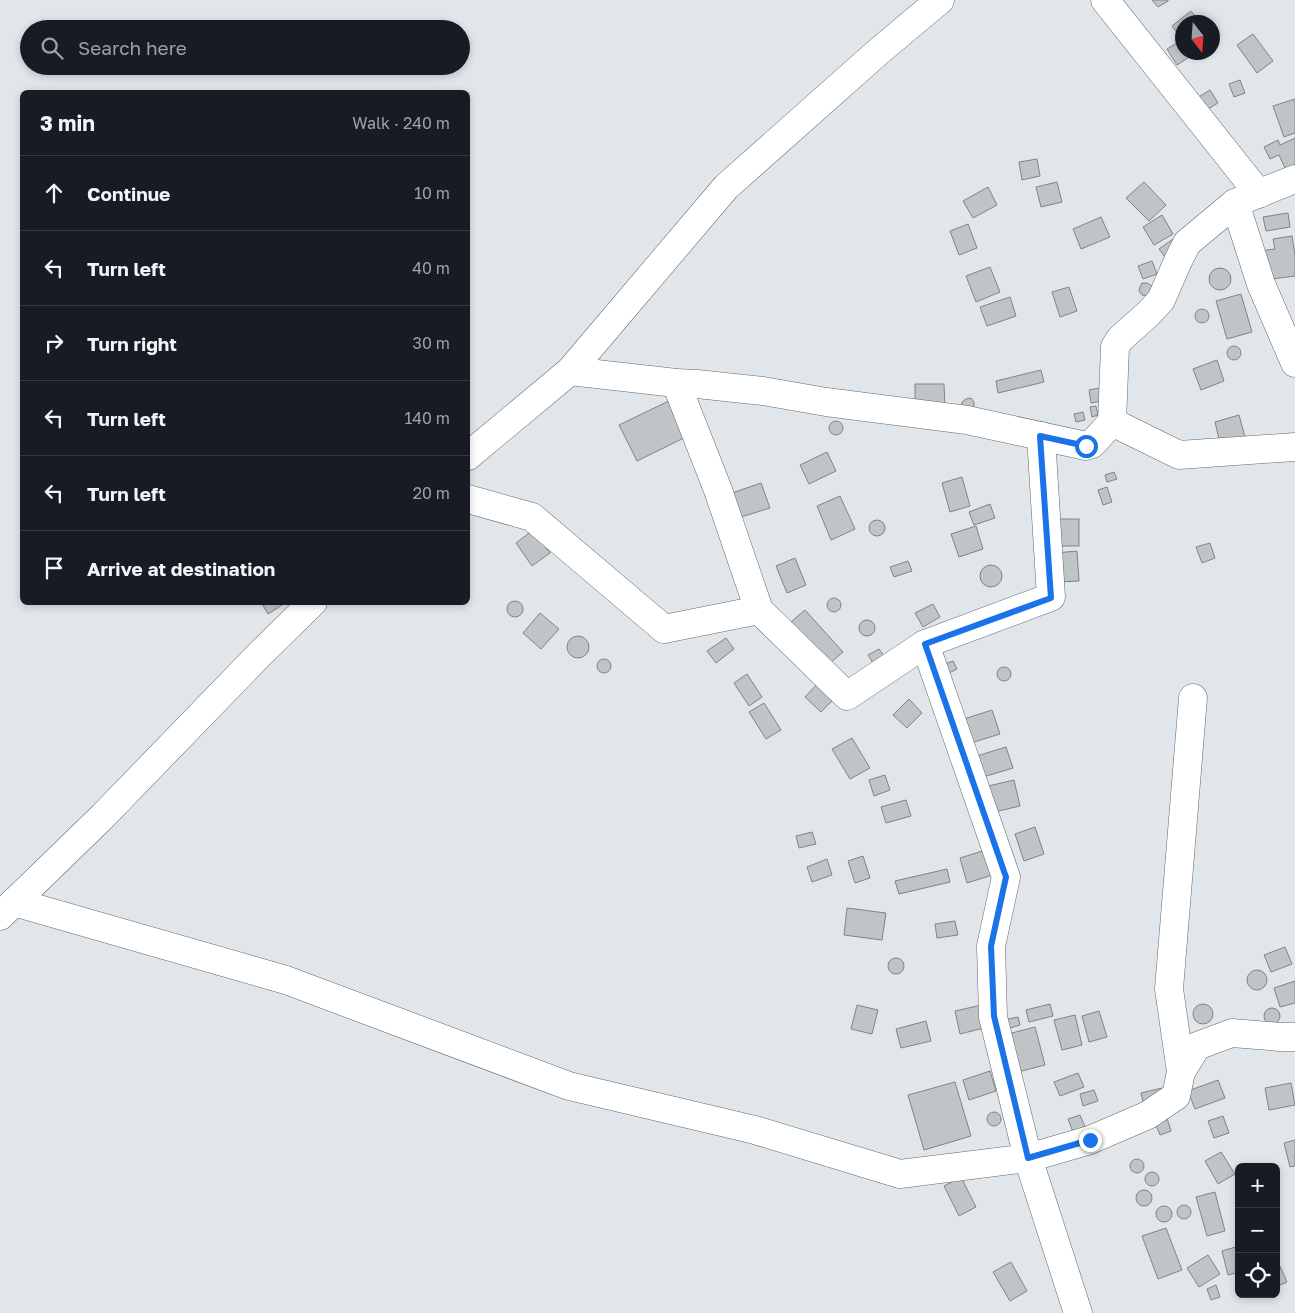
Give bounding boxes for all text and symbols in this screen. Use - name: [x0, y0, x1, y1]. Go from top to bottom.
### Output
- north arrow: [1175, 15, 1220, 60]
- search box: [20, 20, 470, 75]
- icon: search: [38, 34, 66, 62]
- text: Search here: [78, 36, 187, 59]
- text: 3 min: [40, 110, 95, 136]
- text: Walk · 240 m: [352, 113, 450, 133]
- icon: ahead: [40, 179, 68, 207]
- text: Continue: [87, 182, 170, 205]
- text: 10 m: [414, 183, 450, 203]
- icon: left: [40, 254, 68, 282]
- text: Turn left: [87, 257, 166, 280]
- text: 40 m: [412, 258, 450, 278]
- icon: right: [40, 329, 68, 357]
- text: Turn right: [87, 332, 177, 355]
- text: 30 m: [413, 333, 450, 353]
- icon: left: [40, 404, 68, 432]
- text: Turn left: [87, 407, 166, 430]
- text: 140 m: [404, 408, 450, 428]
- route start: [1075, 435, 1098, 458]
- icon: left: [40, 479, 68, 507]
- text: Turn left: [87, 482, 166, 505]
- text: 20 m: [413, 483, 450, 503]
- icon: arrive: [40, 554, 68, 582]
- text: Arrive at destination: [87, 557, 275, 580]
- route end: [1079, 1129, 1102, 1152]
- map controls: [1235, 1163, 1280, 1298]
- button: +: [1235, 1163, 1280, 1208]
- button: −: [1235, 1208, 1280, 1253]
- button: locate: [1235, 1253, 1280, 1298]

